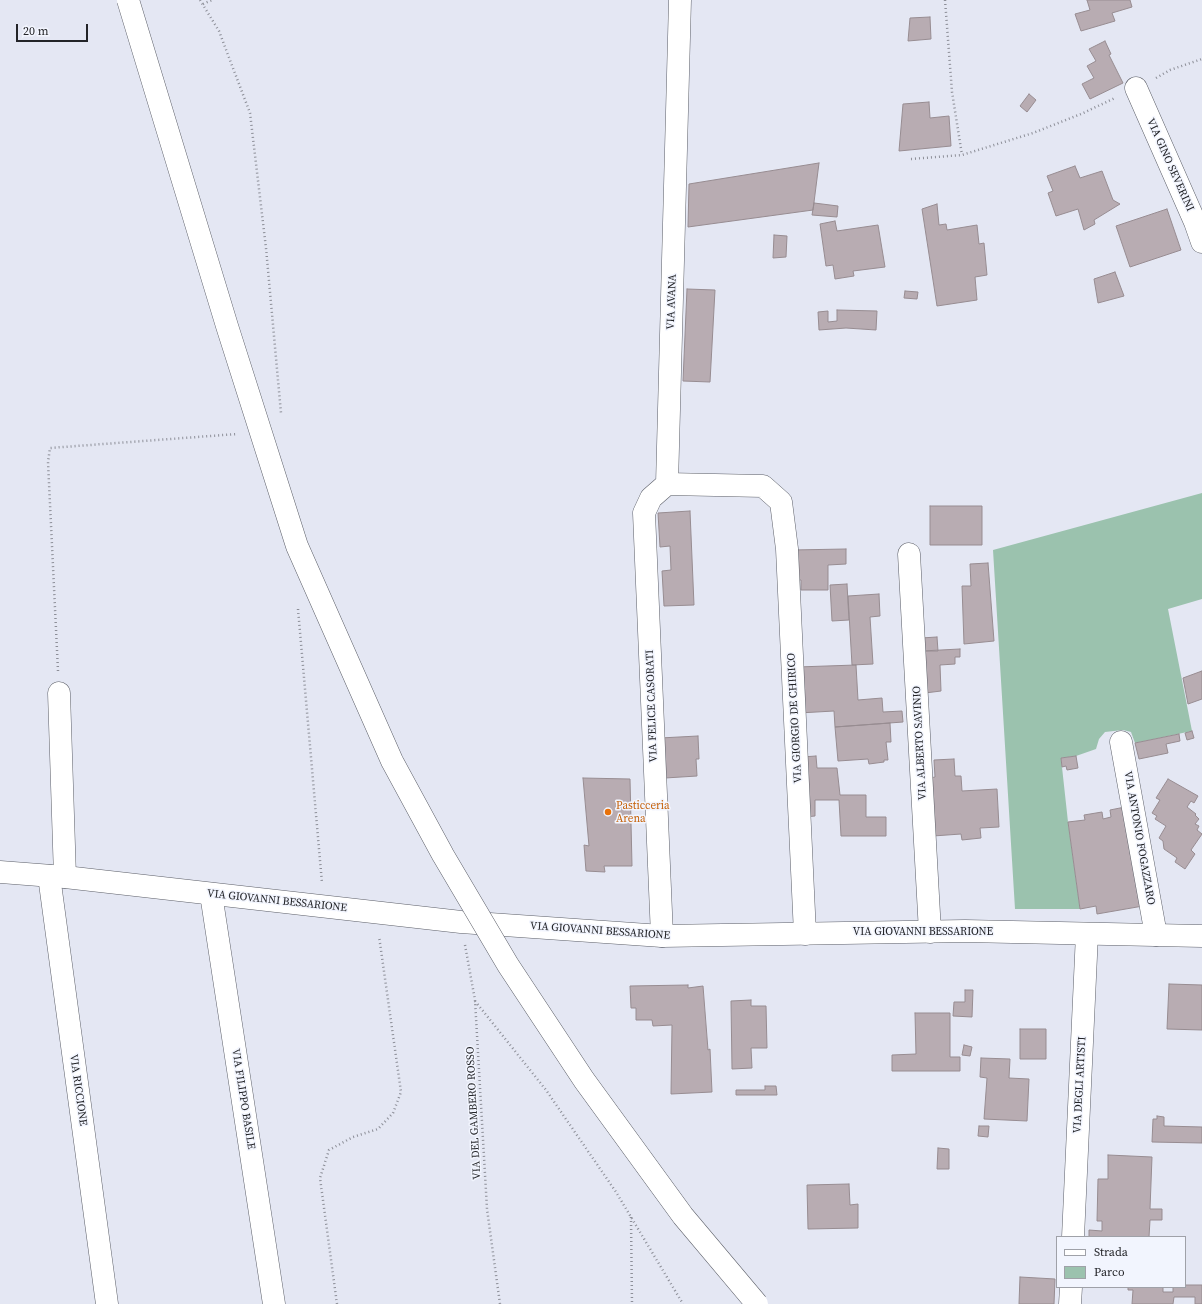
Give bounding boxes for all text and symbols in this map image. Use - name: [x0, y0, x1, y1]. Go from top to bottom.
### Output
- scale bar: [18, 16, 90, 42]
- text: 20 m: [23, 23, 49, 39]
- street label: VIA GINO SEVERINI: [1144, 116, 1196, 214]
- street label: VIA AVANA: [664, 274, 680, 330]
- street label: VIA FELICE CASORATI: [643, 650, 661, 762]
- street label: VIA GIORGIO DE CHIRICO: [785, 652, 805, 784]
- street label: VIA ALBERTO SAVINIO: [910, 686, 930, 800]
- street label: VIA ANTONIO FOGAZZARO: [1121, 770, 1157, 906]
- place label: Pasticceria Arena: [616, 799, 670, 825]
- marker: Pasticceria Arena: [603, 807, 613, 817]
- street label: VIA GIOVANNI BESSARIONE: [206, 887, 348, 915]
- street label: VIA GIOVANNI BESSARIONE: [529, 920, 671, 942]
- street label: VIA GIOVANNI BESSARIONE: [853, 925, 993, 939]
- street label: VIA DEGLI ARTISTI: [1071, 1036, 1089, 1134]
- street label: VIA DEL GAMBERO ROSSO: [464, 1046, 484, 1180]
- street label: VIA FILIPPO BASILE: [229, 1048, 257, 1150]
- street label: VIA RICCIONE: [66, 1053, 90, 1127]
- legend: [1056, 1236, 1186, 1288]
- text: Strada: [1094, 1244, 1128, 1260]
- text: Parco: [1094, 1264, 1125, 1280]

